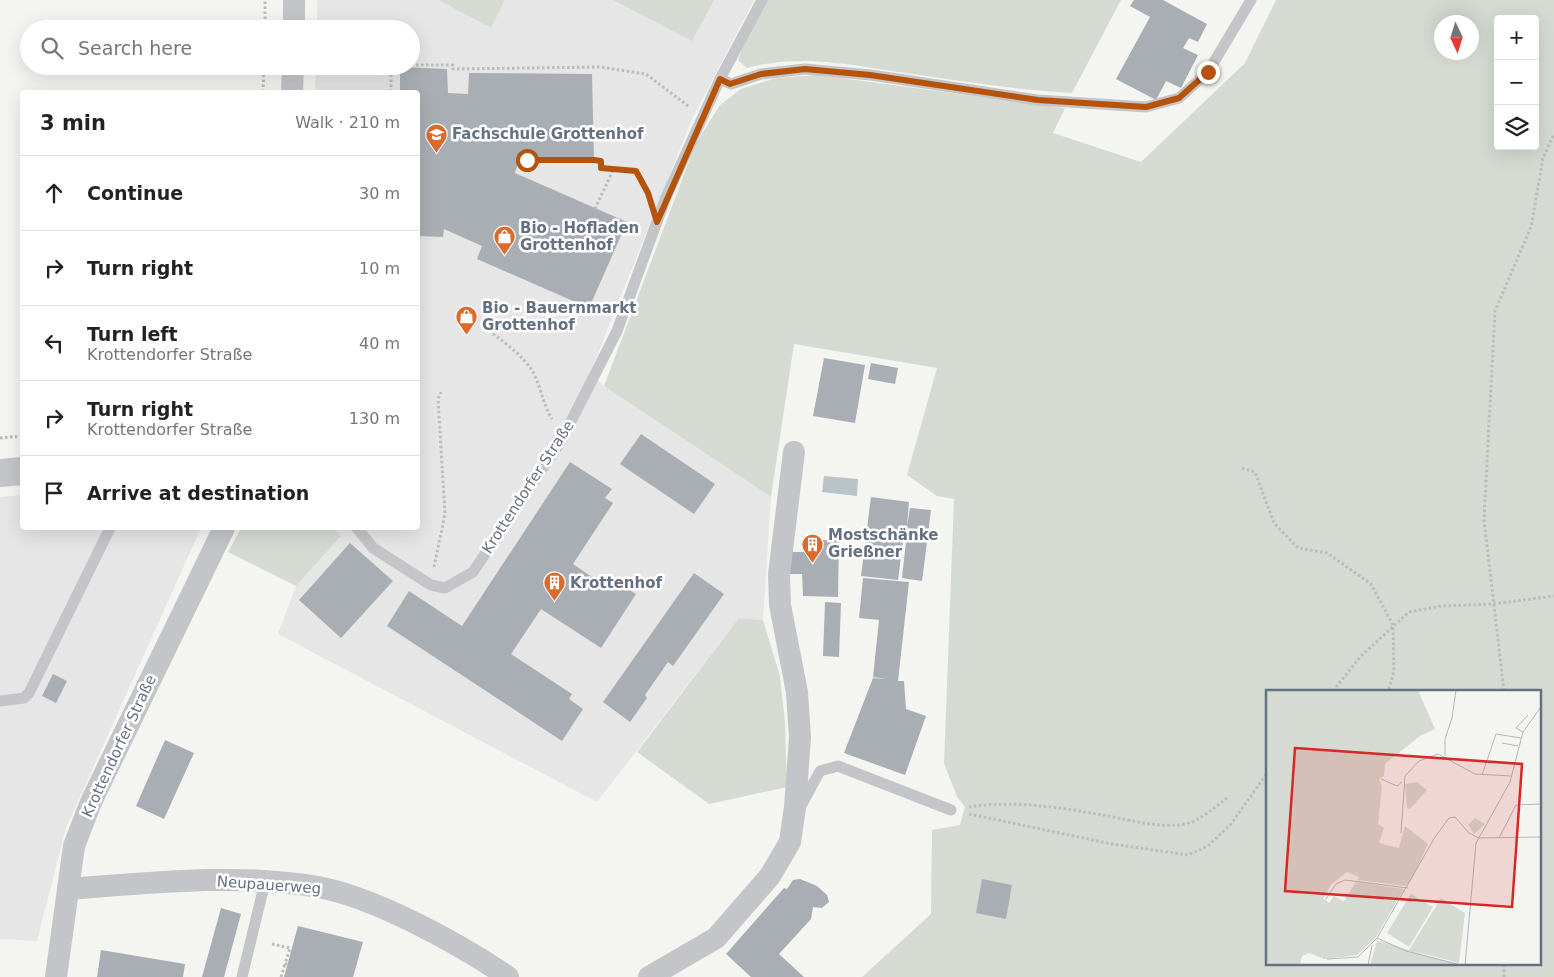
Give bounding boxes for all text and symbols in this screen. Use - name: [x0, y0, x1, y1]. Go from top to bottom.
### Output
- north arrow: [1434, 15, 1479, 60]
- map controls: [1494, 15, 1539, 150]
- button: +: [1494, 15, 1539, 60]
- search box: [20, 20, 420, 75]
- icon: search: [38, 34, 66, 62]
- text: Search here: [78, 37, 192, 59]
- button: −: [1494, 60, 1539, 105]
- route end: [1197, 61, 1220, 84]
- button: layers: [1494, 105, 1539, 150]
- text: 3 min: [40, 111, 106, 135]
- text: Walk · 210 m: [295, 113, 400, 132]
- school or university icon: Fachschule Grottenhof: [424, 122, 448, 153]
- place label: Fachschule Grottenhof: [452, 125, 644, 143]
- route start: [516, 149, 539, 172]
- icon: ahead: [40, 179, 68, 207]
- text: Continue: [87, 182, 183, 204]
- text: 30 m: [359, 184, 400, 203]
- place label: Bio - Hofladen Grottenhof: [520, 219, 639, 254]
- shop icon: Bio - Hofladen Grottenhof: [492, 225, 516, 256]
- icon: right: [40, 254, 68, 282]
- text: Turn right: [87, 257, 193, 279]
- text: 10 m: [359, 259, 400, 278]
- place label: Bio - Bauernmarkt Grottenhof: [482, 299, 636, 334]
- shop icon: Bio - Bauernmarkt Grottenhof: [454, 305, 478, 336]
- text: Turn left: [87, 323, 178, 345]
- icon: left: [40, 329, 68, 357]
- text: 40 m: [359, 334, 400, 353]
- text: Krottendorfer Straße: [87, 345, 252, 364]
- text: Turn right: [87, 398, 193, 420]
- icon: right: [40, 404, 68, 432]
- text: 130 m: [349, 409, 400, 428]
- street label: Krottendorfer Straße: [478, 417, 578, 557]
- text: Krottendorfer Straße: [87, 420, 252, 439]
- icon: arrive: [40, 479, 68, 507]
- text: Arrive at destination: [87, 482, 309, 504]
- place label: Mostschänke Grießner: [828, 526, 938, 561]
- building icon: Mostschänke Grießner: [800, 532, 824, 563]
- building icon: Krottenhof: [542, 571, 566, 602]
- place label: Krottenhof: [570, 574, 663, 592]
- street label: Krottendorfer Straße: [78, 672, 160, 820]
- inset map: [1266, 690, 1542, 964]
- street label: Neupauerweg: [216, 872, 322, 898]

